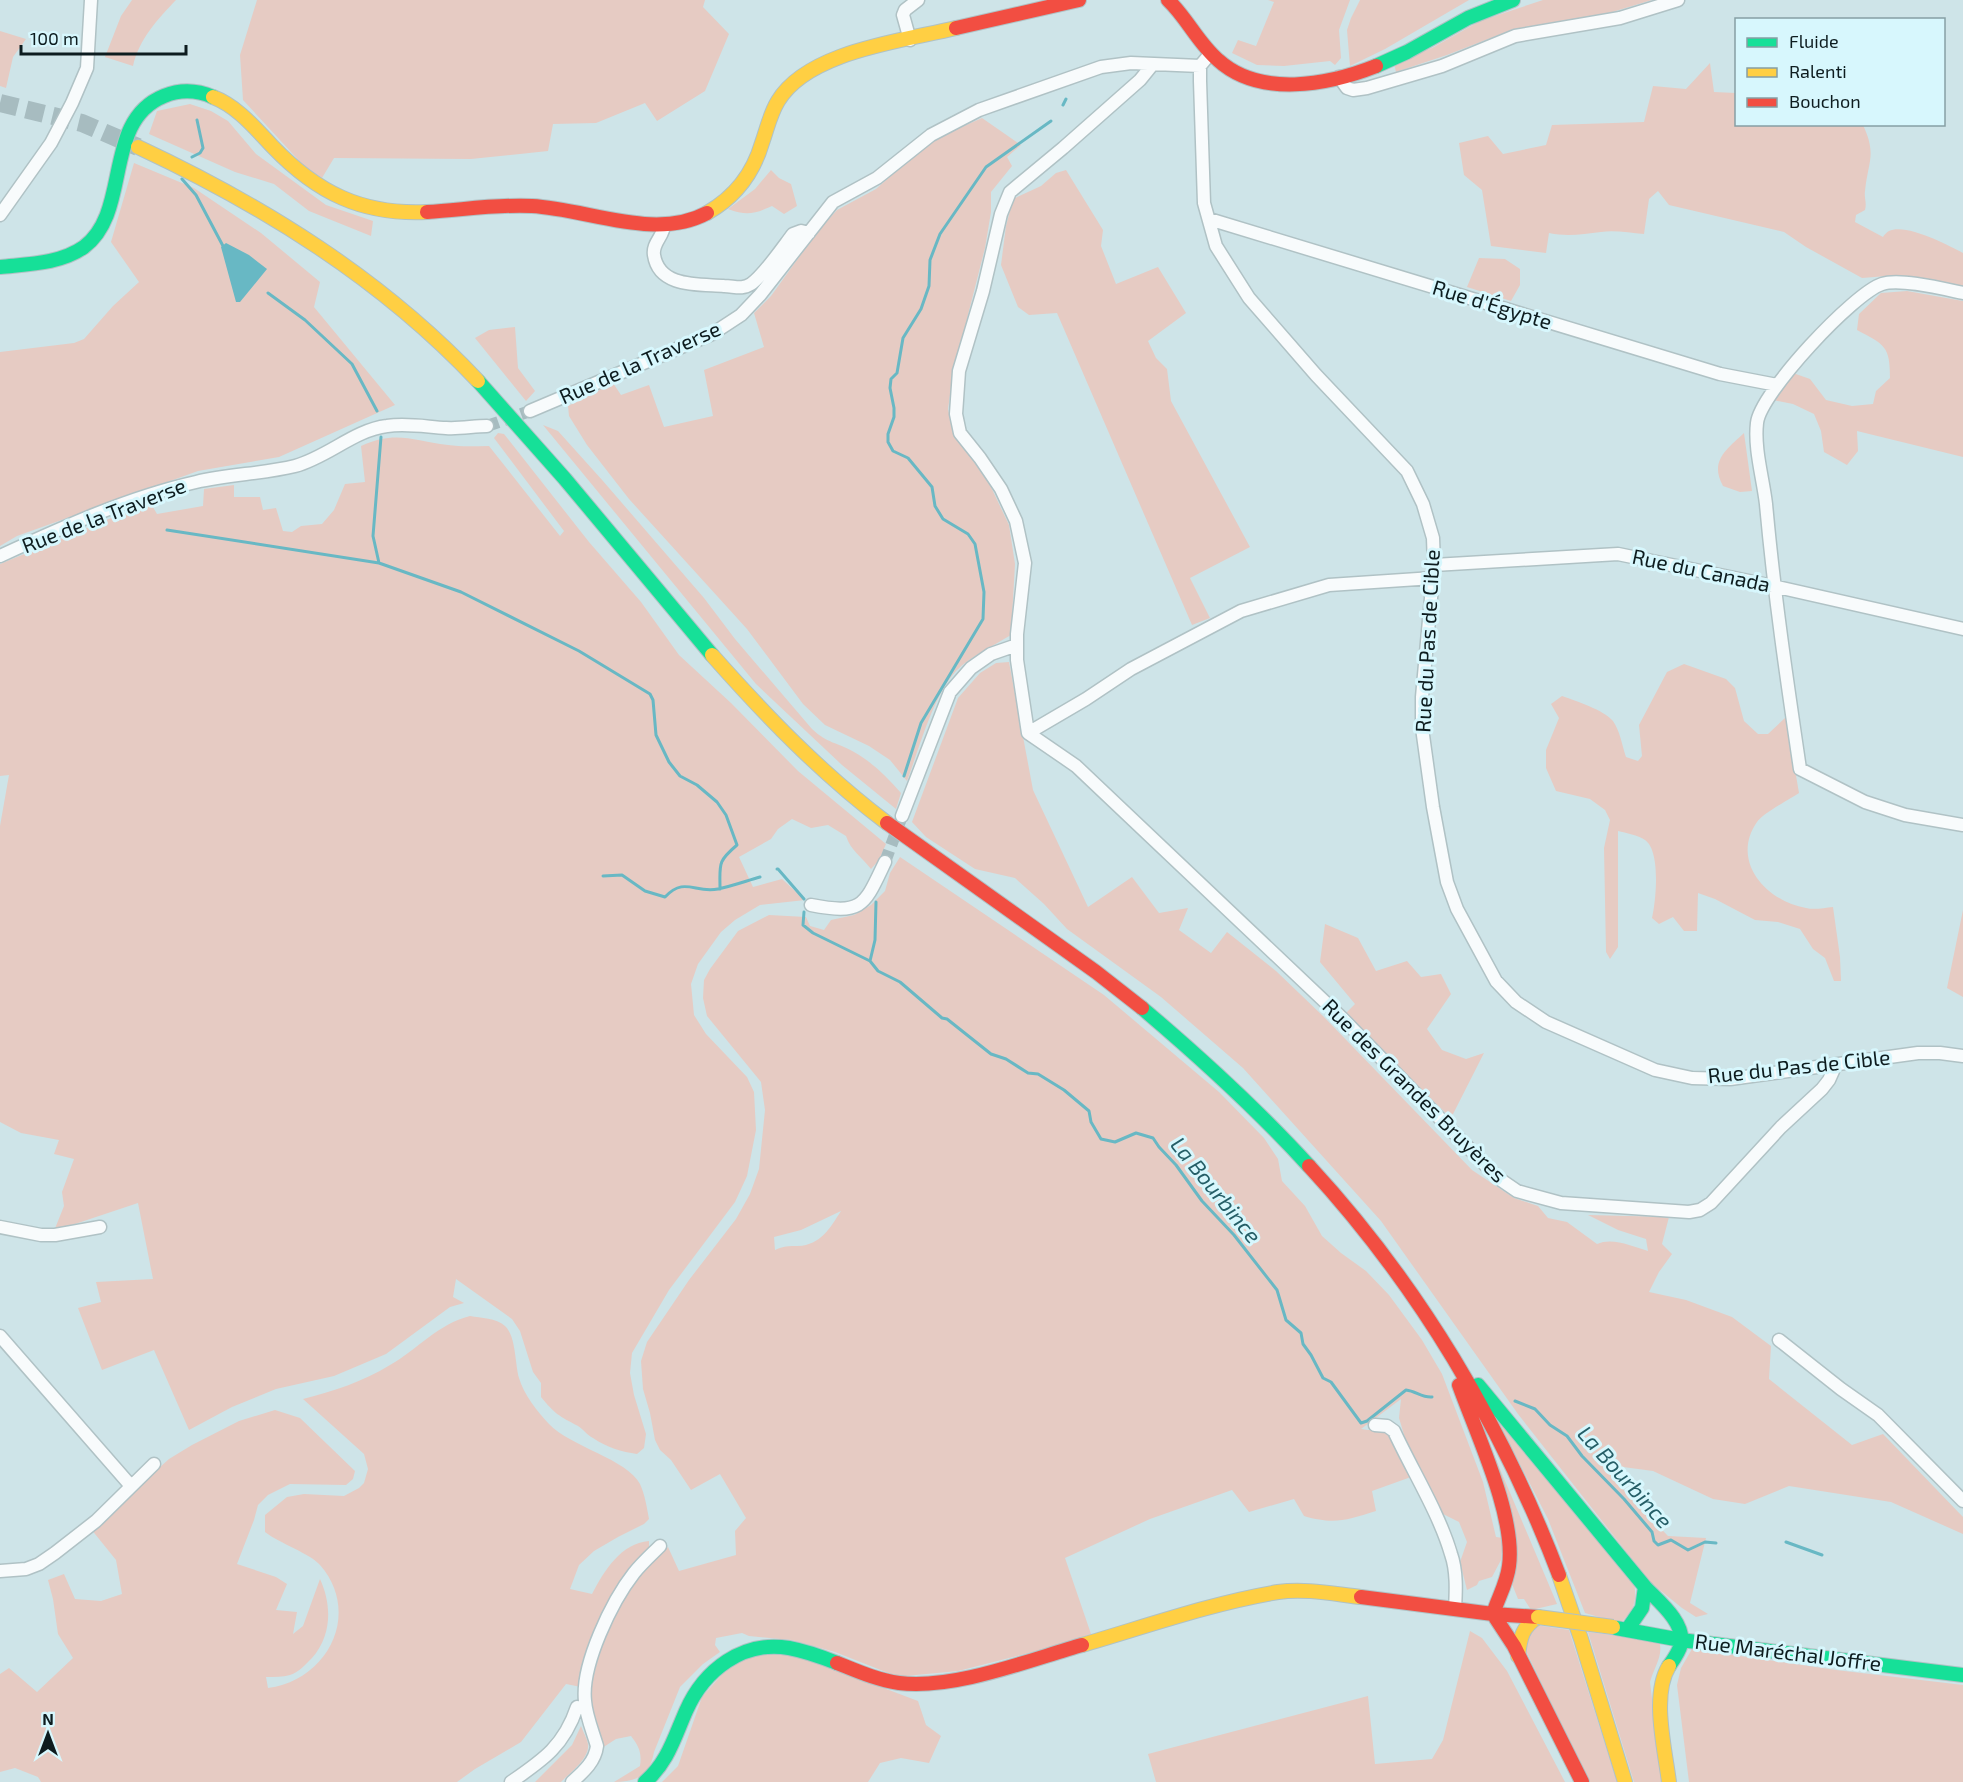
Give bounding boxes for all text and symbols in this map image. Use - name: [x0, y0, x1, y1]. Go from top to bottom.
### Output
- scale bar: [21, 18, 186, 56]
- legend: [1735, 18, 1945, 126]
- text: 100 m: [30, 27, 79, 49]
- text: Fluide: [1789, 30, 1839, 52]
- text: Ralenti: [1789, 60, 1847, 82]
- text: Bouchon: [1789, 90, 1861, 112]
- street label: Rue d'Égypte: [1430, 274, 1555, 334]
- street label: Rue de la Traverse: [555, 315, 724, 408]
- street label: Rue de la Traverse: [18, 472, 189, 557]
- street label: Rue du Canada: [1630, 543, 1773, 596]
- street label: Rue du Pas de Cible: [1409, 549, 1444, 733]
- street label: Rue des Grandes Bruyères: [1318, 993, 1512, 1187]
- street label: Rue du Pas de Cible: [1706, 1043, 1891, 1088]
- water label: La Bourbince: [1166, 1131, 1268, 1248]
- water label: La Bourbince: [1573, 1420, 1679, 1533]
- street label: Rue Maréchal Joffre: [1694, 1628, 1883, 1675]
- north arrow: [18, 1704, 78, 1764]
- text: N: [42, 1709, 54, 1728]

